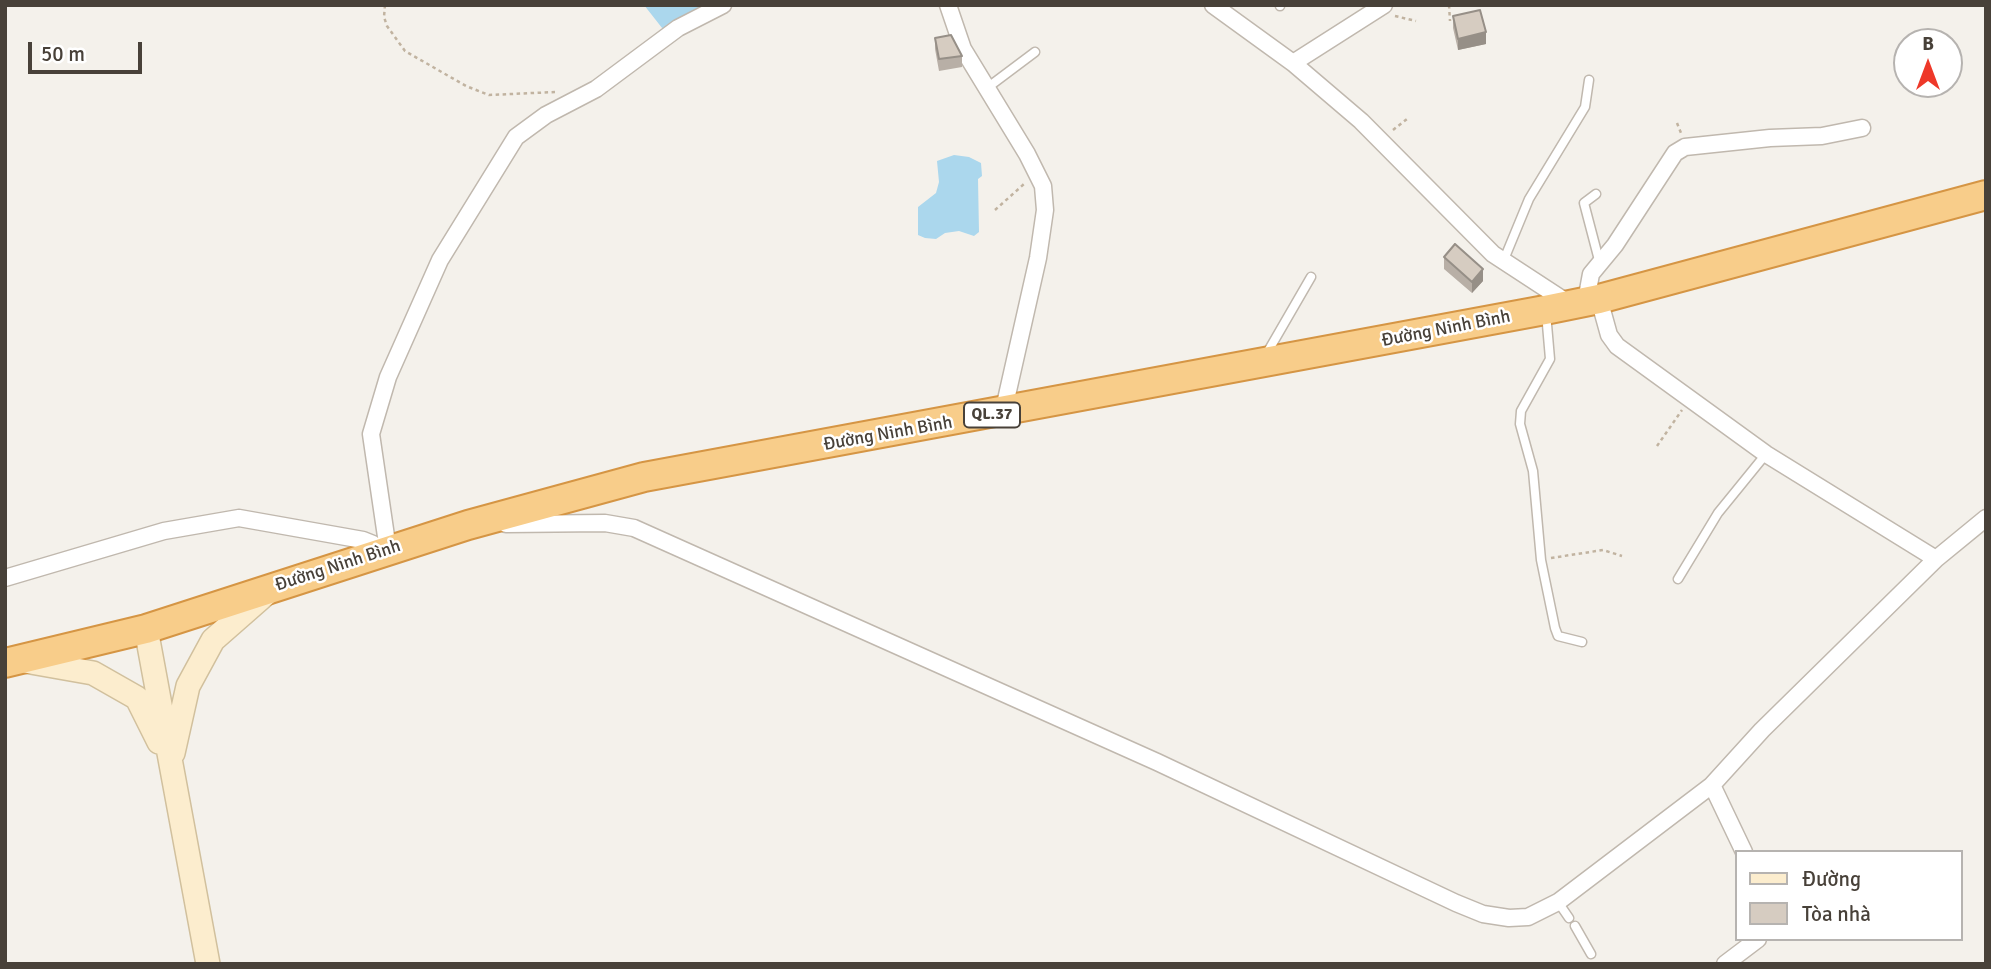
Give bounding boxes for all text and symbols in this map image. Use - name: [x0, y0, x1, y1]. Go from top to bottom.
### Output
- scale bar: [32, 28, 145, 72]
- north arrow: [1893, 28, 1963, 98]
- text: B: [1922, 32, 1934, 56]
- text: 50 m: [41, 41, 85, 67]
- street label: Đường Ninh Bình: [1380, 306, 1512, 352]
- road number: QL.37: [964, 402, 1020, 428]
- street label: Đường Ninh Bình: [822, 412, 954, 456]
- street label: Đường Ninh Bình: [273, 536, 403, 596]
- legend: [1736, 850, 1963, 941]
- text: Đường: [1802, 866, 1861, 892]
- text: Tòa nhà: [1802, 901, 1871, 927]

